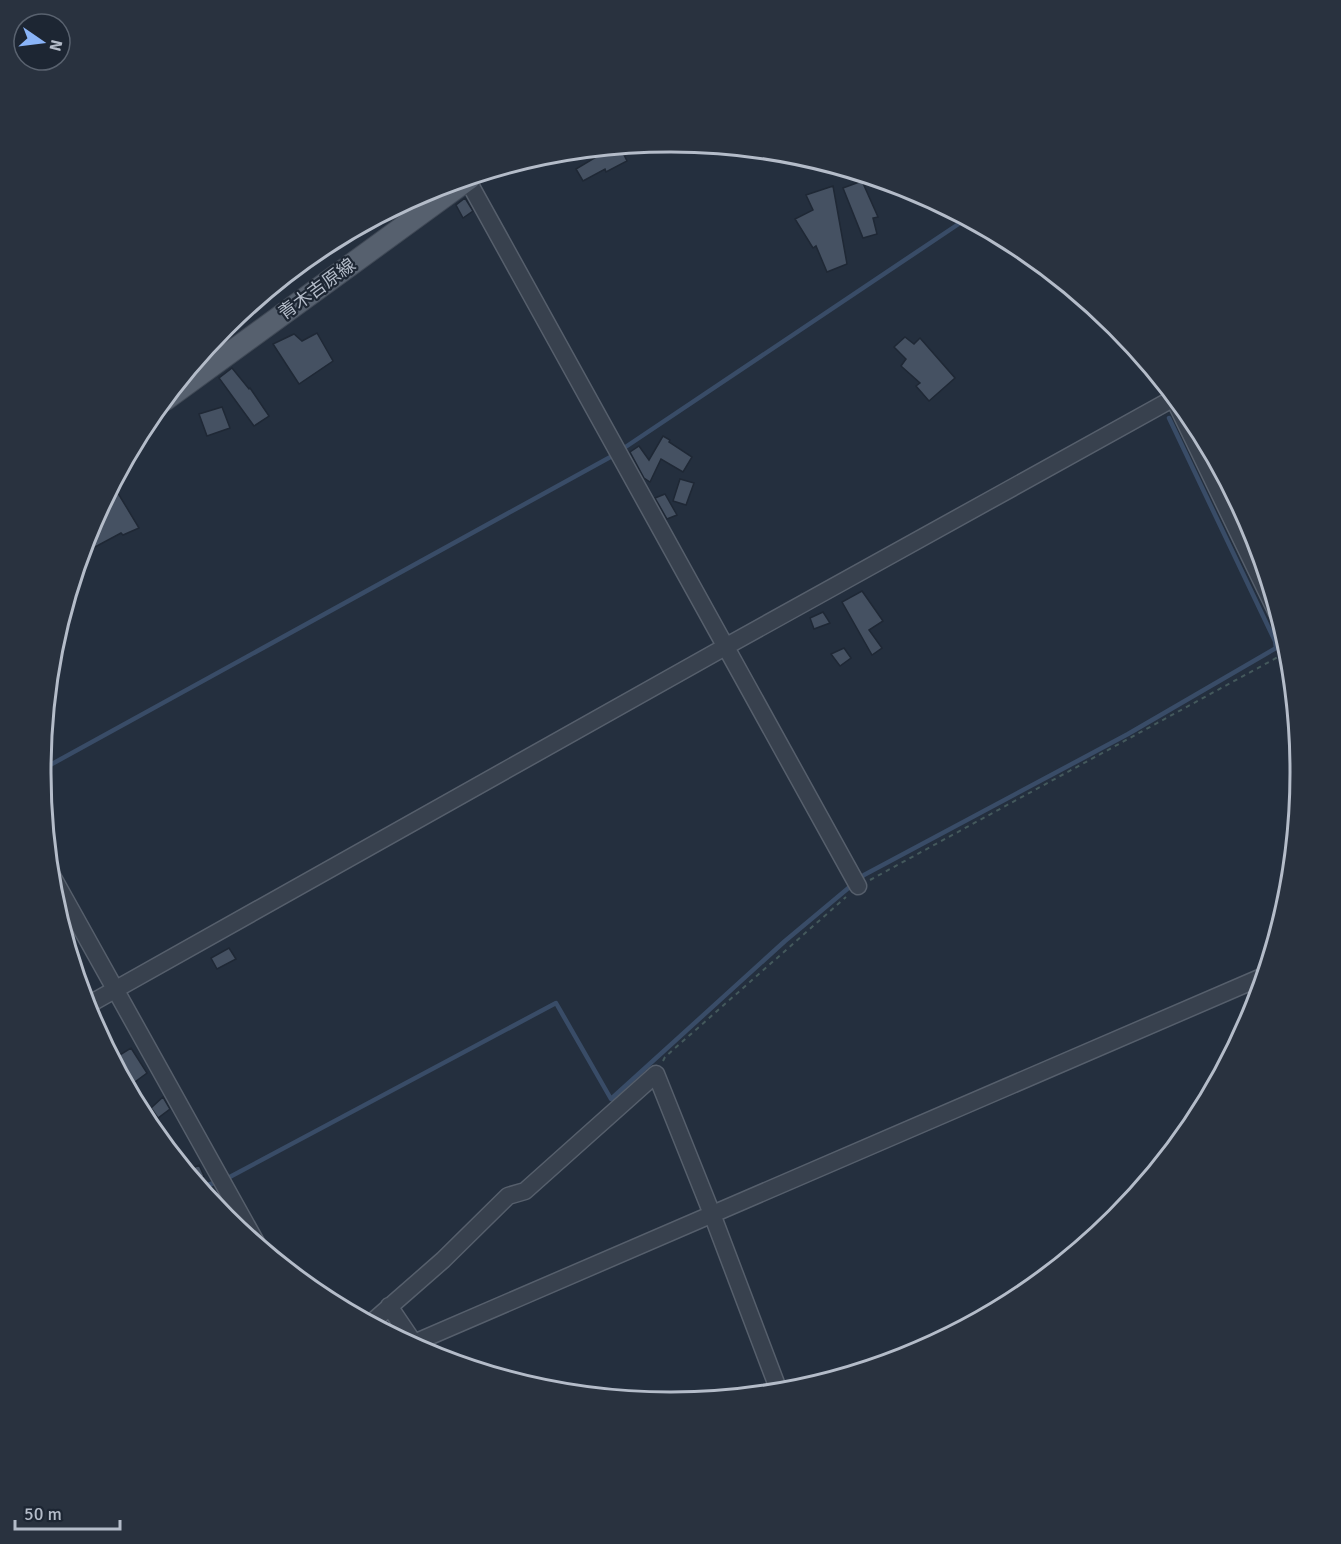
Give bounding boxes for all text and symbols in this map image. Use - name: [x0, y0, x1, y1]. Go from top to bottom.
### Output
- north arrow: [12, 12, 72, 72]
- text: N: [45, 38, 67, 53]
- street label: 青木吉原線: [274, 254, 360, 324]
- scale bar: [15, 1493, 120, 1531]
- text: 50 m: [24, 1503, 62, 1525]

